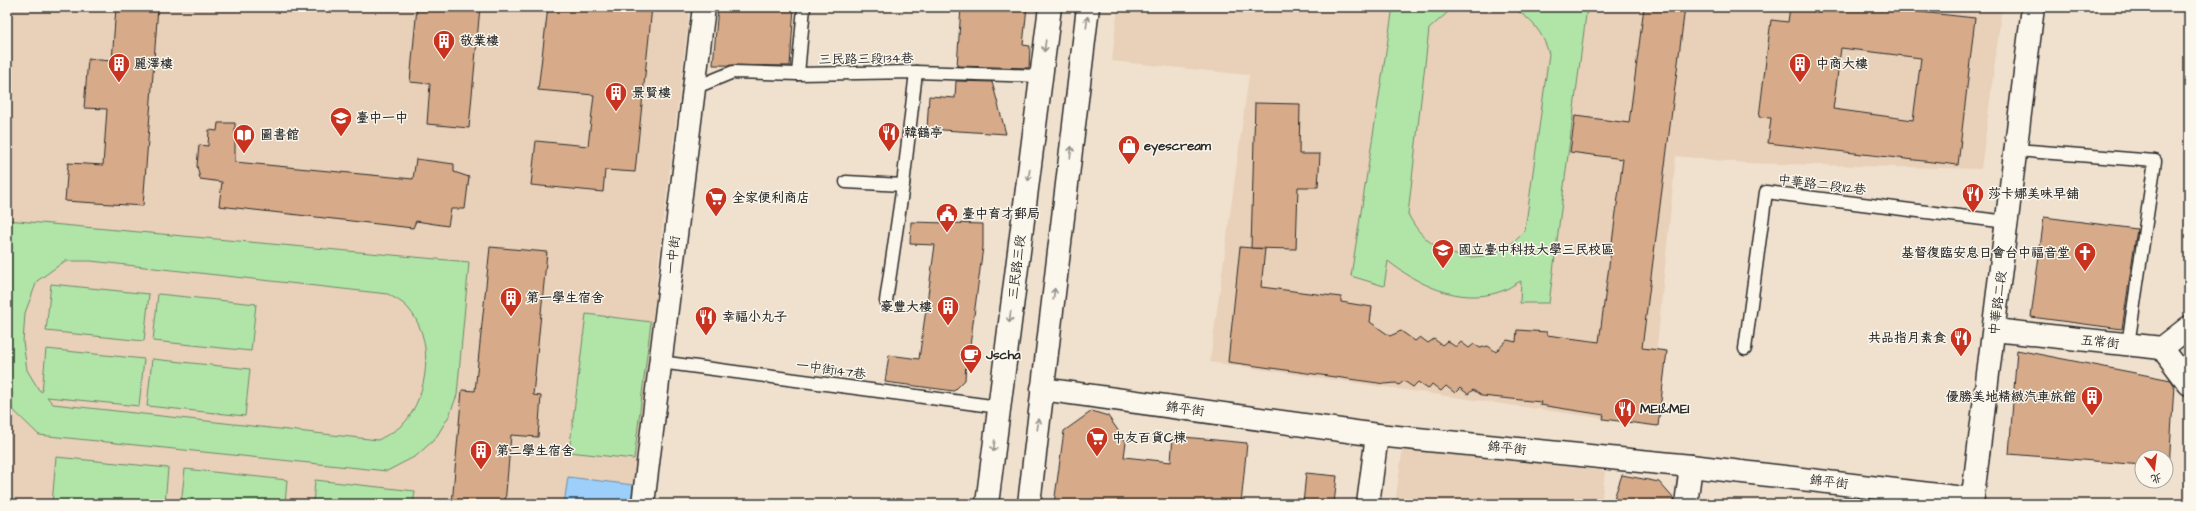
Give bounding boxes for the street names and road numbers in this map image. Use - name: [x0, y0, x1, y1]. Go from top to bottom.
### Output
- street label: 三民路三段134巷: [818, 49, 914, 69]
- street label: 中華路二段112巷: [1777, 171, 1867, 199]
- street label: 三民路三段: [1004, 234, 1030, 300]
- street label: 一中街: [662, 235, 684, 275]
- street label: 中華路二段: [1985, 270, 2011, 336]
- street label: 五常街: [2080, 331, 2120, 353]
- street label: 一中街147巷: [795, 356, 867, 384]
- street label: 錦平街: [1164, 397, 1206, 421]
- street label: 錦平街: [1487, 437, 1527, 459]
- street label: 錦平街: [1809, 471, 1849, 493]

